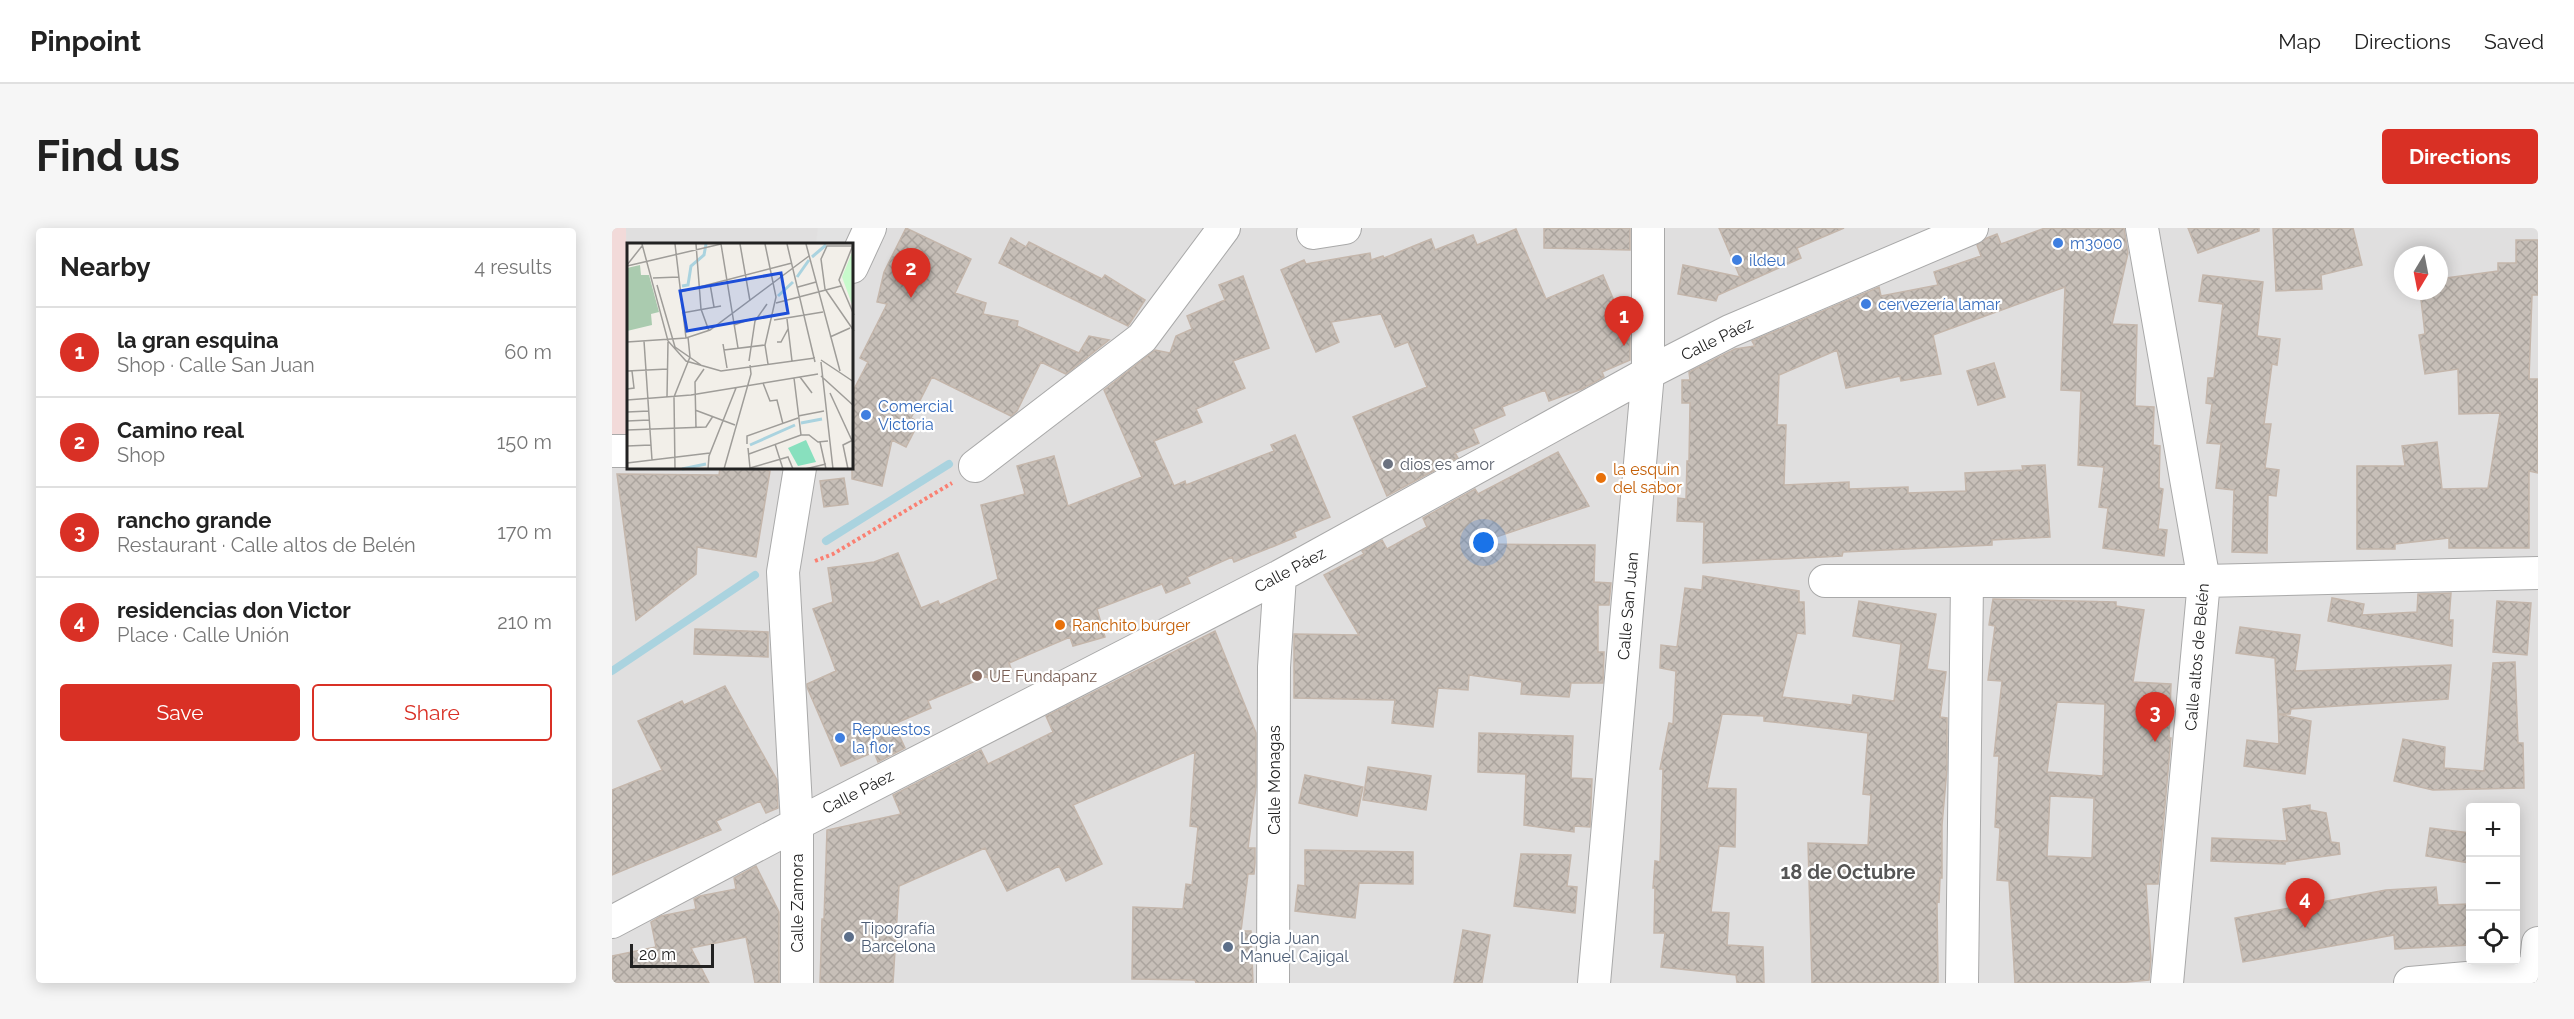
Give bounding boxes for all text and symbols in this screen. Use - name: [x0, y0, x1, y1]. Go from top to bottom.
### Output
- text: Pinpoint: [30, 25, 141, 58]
- text: Map: [2278, 29, 2321, 54]
- text: Directions: [2354, 29, 2451, 54]
- text: Saved: [2484, 29, 2544, 54]
- button: Directions: [2382, 129, 2538, 184]
- text: Find us: [36, 132, 180, 181]
- place label: m3000: [2070, 234, 2123, 253]
- marker: m3000: [2051, 236, 2065, 250]
- inset map: [627, 243, 854, 470]
- north arrow: [2394, 246, 2448, 300]
- pin: 2: [892, 248, 930, 298]
- place label: ildeu: [1749, 251, 1786, 270]
- text: Nearby: [60, 252, 150, 282]
- marker: ildeu: [1730, 253, 1744, 267]
- text: 4 results: [474, 255, 552, 279]
- place label: cervezería lamar: [1878, 295, 2001, 314]
- pin: 1: [1604, 296, 1644, 346]
- marker: cervezería lamar: [1859, 297, 1873, 311]
- street label: Calle Páez: [1678, 313, 1756, 365]
- text: la gran esquina: [117, 327, 279, 353]
- text: 1: [75, 340, 84, 364]
- text: 60 m: [504, 340, 552, 364]
- text: Shop · Calle San Juan: [117, 353, 315, 377]
- place label: Comercial Victoria: [878, 397, 954, 434]
- marker: Comercial Victoria: [859, 408, 873, 422]
- text: Camino real: [117, 417, 244, 443]
- text: 2: [74, 430, 85, 454]
- text: 150 m: [497, 430, 552, 454]
- text: Shop: [117, 443, 165, 467]
- place label: dios es amor: [1400, 455, 1495, 474]
- marker: dios es amor: [1381, 457, 1395, 471]
- place label: la esquin del sabor: [1613, 460, 1682, 497]
- marker: la esquin del sabor: [1594, 471, 1608, 485]
- text: rancho grande: [117, 507, 271, 533]
- text: 3: [74, 520, 85, 544]
- text: 170 m: [497, 520, 552, 544]
- your location: [1469, 528, 1498, 557]
- text: Restaurant · Calle altos de Belén: [117, 533, 416, 557]
- street label: Calle Páez: [1251, 543, 1329, 597]
- street label: Calle San Juan: [1614, 551, 1642, 661]
- street label: Calle altos de Belén: [2181, 582, 2213, 732]
- text: residencias don Victor: [117, 597, 351, 623]
- text: 4: [74, 610, 85, 634]
- text: 210 m: [497, 610, 552, 634]
- place label: Ranchito burger: [1072, 616, 1191, 635]
- marker: Ranchito burger: [1053, 618, 1067, 632]
- text: Place · Calle Unión: [117, 623, 289, 647]
- place label: UE Fundapanz: [989, 667, 1097, 686]
- marker: UE Fundapanz: [970, 669, 984, 683]
- button: Save: [60, 684, 300, 741]
- button: Share: [312, 684, 552, 741]
- pin: 3: [2136, 692, 2174, 742]
- place label: Repuestos la flor: [852, 720, 931, 757]
- street label: Calle Monagas: [1265, 725, 1284, 835]
- marker: Repuestos la flor: [833, 731, 847, 745]
- street label: Calle Páez: [819, 766, 897, 818]
- map controls: [2466, 803, 2520, 965]
- button: +: [2466, 803, 2520, 857]
- street label: Calle Zamora: [788, 853, 807, 953]
- button: −: [2466, 857, 2520, 911]
- district label: 18 de Octubre: [1780, 860, 1916, 884]
- pin: 4: [2286, 878, 2324, 928]
- button: locate: [2466, 911, 2520, 965]
- place label: Tipografía Barcelona: [861, 919, 936, 956]
- place label: Logia Juan Manuel Cajigal: [1240, 929, 1349, 966]
- marker: Tipografía Barcelona: [842, 930, 856, 944]
- marker: Logia Juan Manuel Cajigal: [1221, 940, 1235, 954]
- scale bar: [630, 941, 714, 968]
- text: 20 m: [639, 945, 676, 964]

